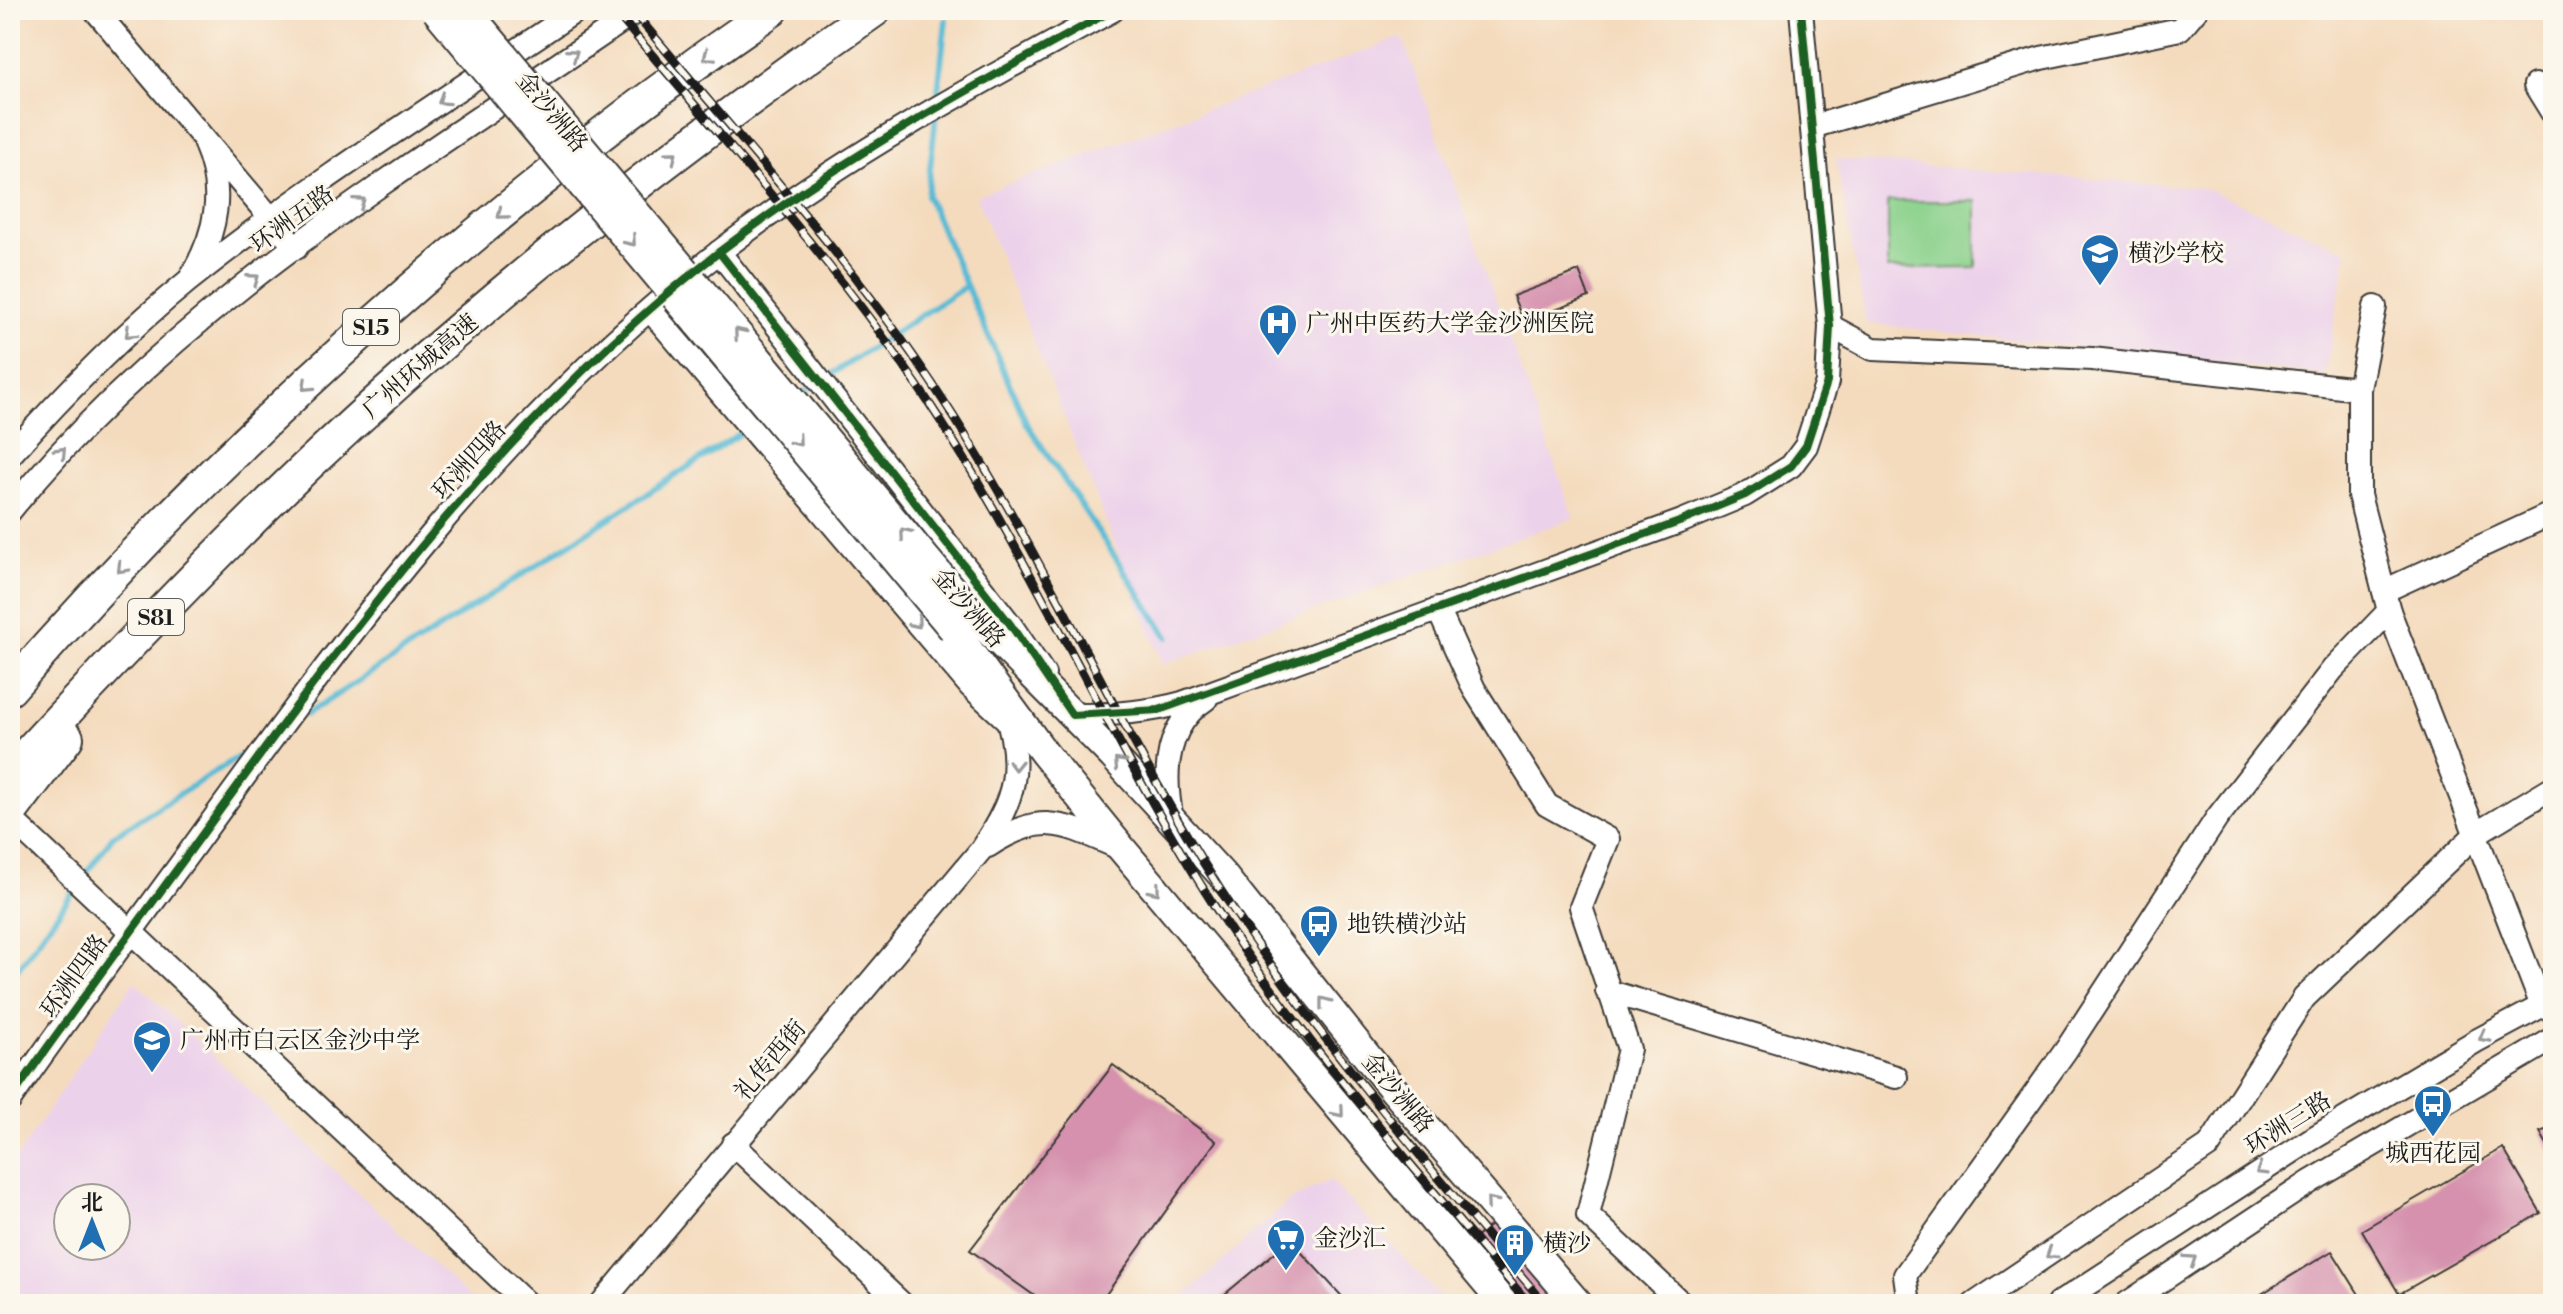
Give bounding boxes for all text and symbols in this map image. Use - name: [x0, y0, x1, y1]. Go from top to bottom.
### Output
- one-way arrow: [703, 46, 717, 60]
- one-way arrow: [565, 49, 579, 64]
- street label: 金沙洲路: [509, 66, 594, 159]
- one-way arrow: [437, 91, 452, 106]
- one-way arrow: [663, 151, 677, 166]
- street label: 环洲五路: [245, 179, 340, 260]
- one-way arrow: [351, 197, 365, 212]
- one-way arrow: [496, 204, 511, 218]
- one-way arrow: [621, 232, 636, 246]
- school or university icon: 横沙学校: [2079, 232, 2121, 287]
- place label: 横沙学校: [2128, 239, 2224, 269]
- one-way arrow: [246, 274, 260, 288]
- hospital icon: 广州中医药大学金沙洲医院: [1257, 302, 1299, 357]
- street label: 广州环城高速: [356, 308, 485, 425]
- road number: S15: [343, 309, 399, 345]
- place label: 广州中医药大学金沙洲医院: [1306, 309, 1594, 339]
- one-way arrow: [125, 323, 140, 337]
- one-way arrow: [734, 328, 749, 342]
- one-way arrow: [302, 376, 317, 390]
- street label: 环洲四路: [426, 415, 513, 506]
- one-way arrow: [787, 432, 802, 446]
- one-way arrow: [52, 447, 66, 462]
- one-way arrow: [900, 528, 915, 543]
- one-way arrow: [117, 559, 131, 573]
- street label: 金沙洲路: [925, 563, 1011, 655]
- road number: S81: [128, 599, 184, 635]
- one-way arrow: [906, 613, 921, 628]
- one-way arrow: [1114, 757, 1128, 772]
- one-way arrow: [1006, 759, 1024, 772]
- one-way arrow: [1145, 881, 1160, 895]
- bus stop icon: 地铁横沙站: [1298, 903, 1340, 958]
- place label: 地铁横沙站: [1347, 910, 1467, 940]
- street label: 环洲四路: [34, 929, 115, 1024]
- one-way arrow: [1320, 996, 1334, 1011]
- street label: 礼传西街: [728, 1014, 813, 1107]
- school or university icon: 广州市白云区金沙中学: [131, 1019, 173, 1074]
- place label: 广州市白云区金沙中学: [180, 1026, 420, 1056]
- one-way arrow: [2478, 1027, 2492, 1042]
- street label: 金沙洲路: [1355, 1047, 1440, 1140]
- bus stop icon: 城西花园: [2412, 1083, 2454, 1138]
- street label: 环洲三路: [2240, 1086, 2337, 1162]
- one-way arrow: [1329, 1102, 1344, 1117]
- place label: 城西花园: [2385, 1139, 2481, 1169]
- one-way arrow: [2255, 1161, 2270, 1176]
- north arrow: [52, 1182, 132, 1262]
- text: 北: [81, 1190, 103, 1217]
- one-way arrow: [1486, 1197, 1501, 1211]
- supermarket icon: 金沙汇: [1265, 1217, 1307, 1272]
- building icon: 横沙: [1494, 1222, 1536, 1277]
- place label: 金沙汇: [1314, 1224, 1386, 1254]
- place label: 横沙: [1543, 1229, 1591, 1259]
- one-way arrow: [2046, 1244, 2060, 1259]
- one-way arrow: [2182, 1255, 2196, 1270]

